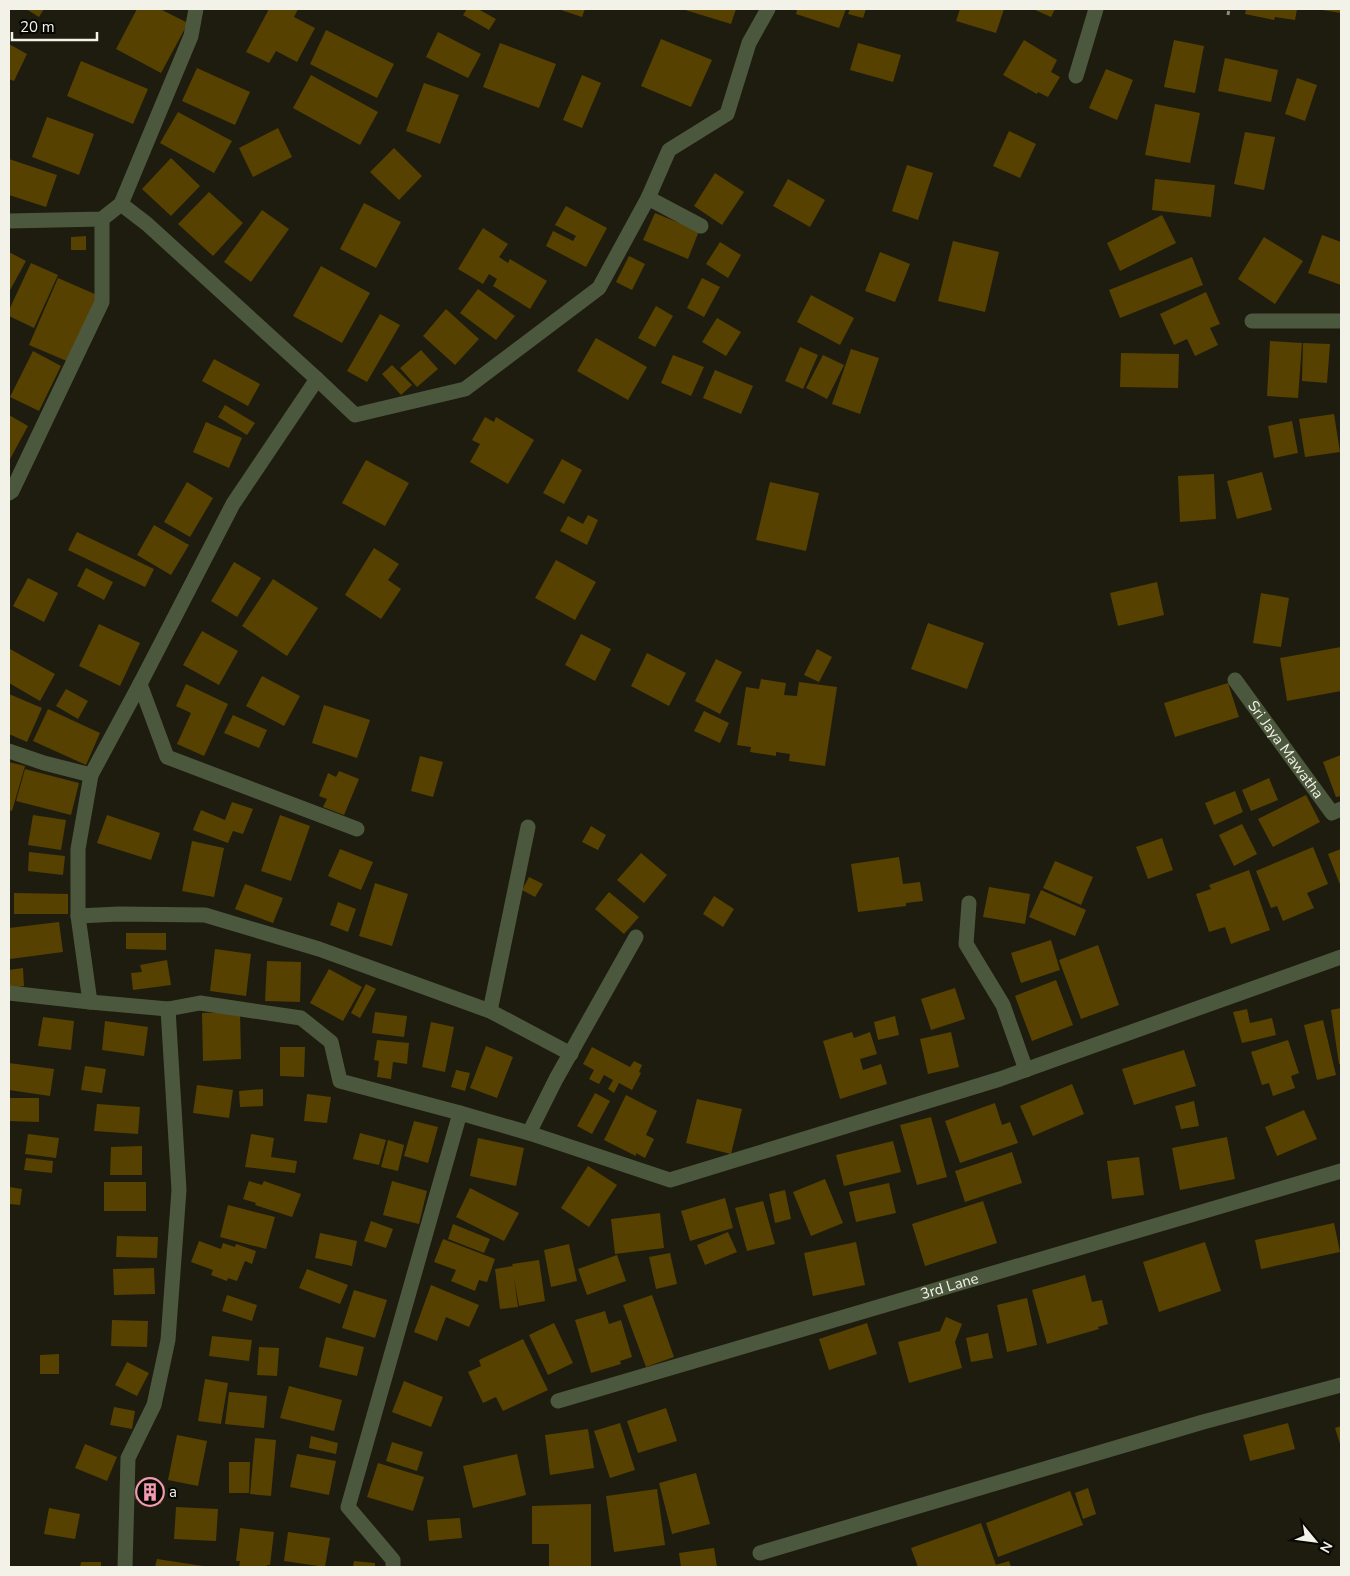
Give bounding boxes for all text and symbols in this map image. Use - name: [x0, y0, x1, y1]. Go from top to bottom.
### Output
- scale bar: [12, 10, 98, 42]
- text: 20 m: [20, 17, 55, 37]
- street label: Sri Jaya Mawatha: [1243, 696, 1328, 803]
- street label: 3rd Lane: [918, 1268, 981, 1304]
- building icon: a: [135, 1477, 165, 1507]
- place label: a: [169, 1482, 177, 1502]
- north arrow: [1290, 1516, 1340, 1566]
- text: N: [1315, 1538, 1337, 1556]

